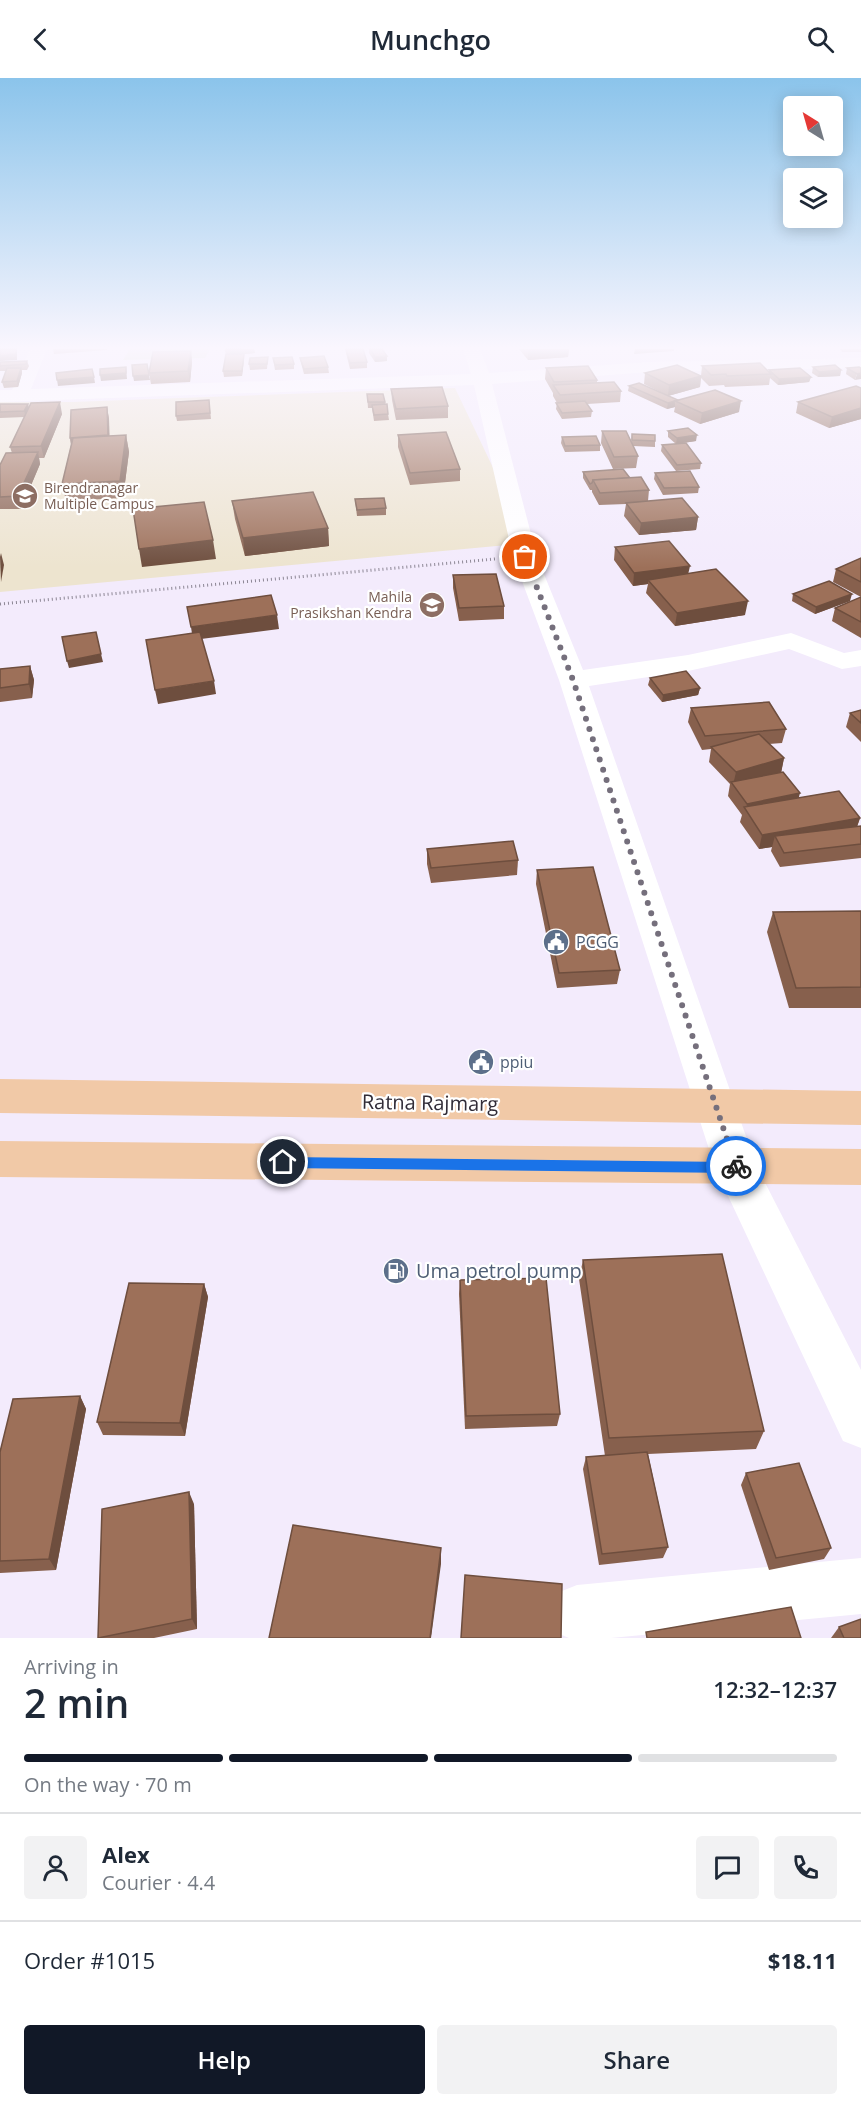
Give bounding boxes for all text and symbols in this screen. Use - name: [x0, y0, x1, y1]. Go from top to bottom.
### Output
- text: Munchgo: [370, 21, 491, 58]
- icon: back: [24, 23, 57, 56]
- icon: search: [804, 23, 837, 56]
- north arrow: [783, 96, 843, 156]
- map controls: [783, 96, 843, 228]
- button: layers: [783, 168, 843, 228]
- place label: Birendranagar Multiple Campus: [44, 478, 155, 513]
- school or university icon: Birendranagar Multiple Campus: [10, 481, 40, 511]
- pin: [499, 531, 550, 582]
- icon: bag: [508, 540, 541, 573]
- place label: Mahila Prasikshan Kendra: [290, 587, 412, 622]
- school or university icon: Mahila Prasikshan Kendra: [417, 590, 447, 620]
- public building icon: PCGG: [541, 927, 571, 957]
- place label: PCGG: [576, 931, 619, 953]
- public building icon: ppiu: [466, 1047, 496, 1077]
- place label: ppiu: [500, 1051, 533, 1073]
- street label: Ratna Rajmarg: [362, 1088, 499, 1117]
- pin: [257, 1136, 308, 1187]
- courier: [706, 1136, 766, 1196]
- icon: home: [266, 1145, 299, 1178]
- icon: bike: [720, 1150, 753, 1183]
- fuel station icon: Uma petrol pump: [381, 1256, 411, 1286]
- place label: Uma petrol pump: [416, 1257, 582, 1284]
- text: Arriving in: [24, 1653, 119, 1680]
- text: 12:32–12:37: [713, 1674, 837, 1704]
- text: 2 min: [24, 1676, 129, 1729]
- text: On the way · 70 m: [24, 1771, 192, 1798]
- button: person: [24, 1836, 87, 1899]
- button: chat: [696, 1836, 759, 1899]
- button: phone: [774, 1836, 837, 1899]
- text: Alex: [102, 1839, 150, 1869]
- text: Courier · 4.4: [102, 1869, 215, 1896]
- text: Order #1015: [24, 1945, 155, 1975]
- text: $18.11: [768, 1945, 837, 1975]
- button: Help: [24, 2025, 425, 2094]
- button: Share: [437, 2025, 837, 2094]

